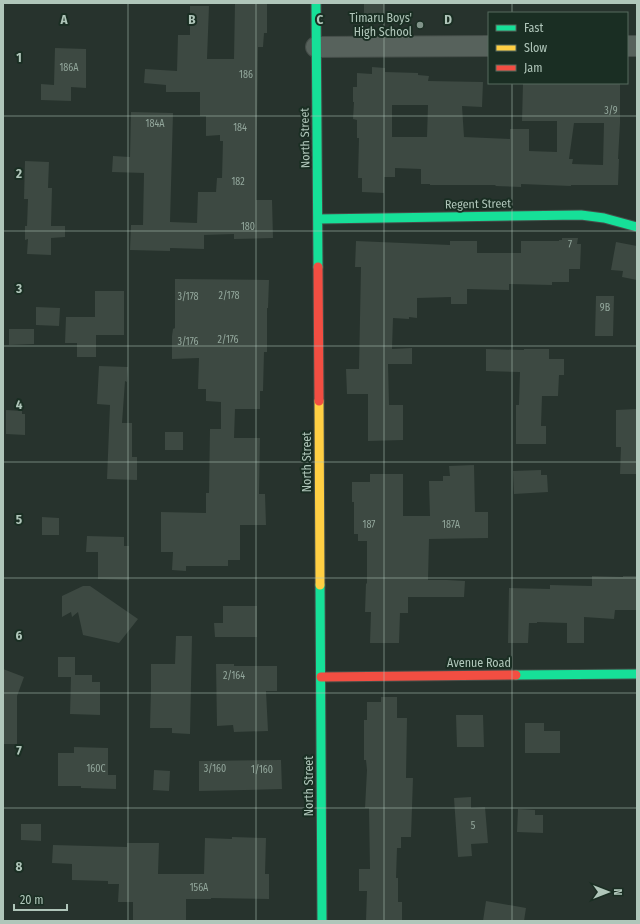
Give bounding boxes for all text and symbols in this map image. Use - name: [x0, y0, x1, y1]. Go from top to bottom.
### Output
- place label: Timaru Boys' High School: [350, 11, 412, 39]
- text: A: [59, 12, 68, 27]
- text: B: [188, 12, 196, 27]
- text: C: [317, 12, 324, 27]
- text: D: [444, 12, 452, 27]
- legend: [488, 12, 628, 84]
- marker: Timaru Boys' High School: [415, 20, 425, 30]
- text: Fast: [524, 21, 543, 35]
- text: Slow: [524, 41, 547, 55]
- text: 1: [16, 50, 22, 65]
- text: Jam: [524, 61, 542, 75]
- house number: 186A: [59, 62, 79, 74]
- house number: 186: [239, 69, 253, 81]
- house number: 3/9: [604, 105, 618, 117]
- street label: North Street: [297, 108, 313, 168]
- house number: 184A: [146, 118, 165, 130]
- house number: 184: [233, 122, 247, 134]
- text: 2: [15, 166, 22, 181]
- house number: 182: [231, 176, 245, 188]
- street label: Regent Street: [445, 196, 511, 212]
- house number: 180: [241, 221, 255, 233]
- house number: 7: [568, 239, 572, 251]
- text: 3: [15, 281, 22, 296]
- house number: 2/178: [218, 290, 240, 302]
- house number: 3/178: [177, 291, 199, 303]
- house number: 9B: [600, 302, 611, 314]
- house number: 2/176: [217, 334, 239, 346]
- house number: 3/176: [177, 336, 199, 348]
- text: 4: [16, 397, 23, 412]
- street label: North Street: [300, 432, 314, 492]
- text: 5: [16, 512, 22, 527]
- house number: 187: [363, 519, 375, 531]
- house number: 187A: [442, 519, 461, 531]
- text: 6: [16, 628, 23, 643]
- street label: Avenue Road: [447, 656, 511, 670]
- house number: 2/164: [223, 670, 245, 682]
- text: 7: [16, 743, 22, 758]
- street label: North Street: [302, 756, 316, 816]
- house number: 160C: [86, 763, 106, 775]
- house number: 3/160: [204, 763, 226, 775]
- house number: 1/160: [251, 764, 273, 776]
- house number: 5: [471, 820, 476, 832]
- text: 8: [16, 859, 23, 874]
- north arrow: [588, 872, 628, 912]
- house number: 156A: [190, 882, 209, 894]
- scale bar: [14, 886, 67, 912]
- text: N: [611, 889, 624, 895]
- text: 20 m: [20, 893, 44, 907]

